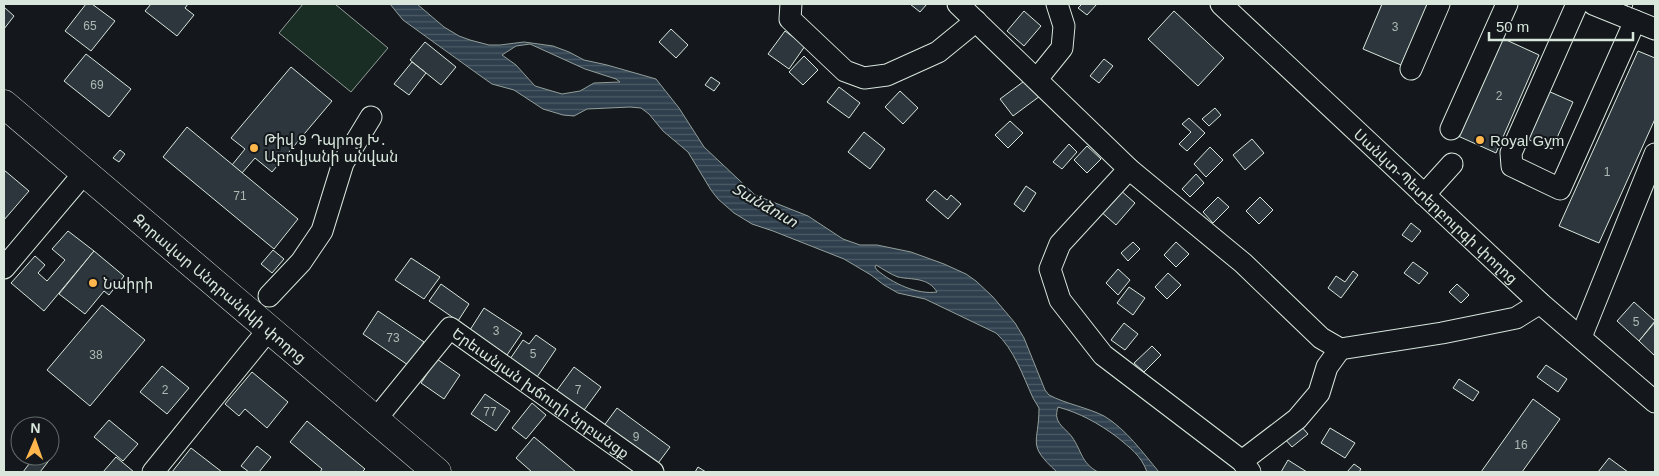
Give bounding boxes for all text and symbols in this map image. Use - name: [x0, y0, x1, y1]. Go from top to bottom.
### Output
- scale bar: [1489, 10, 1633, 42]
- text: 50 m: [1496, 18, 1529, 35]
- house number: 65: [83, 19, 97, 33]
- house number: 3: [1392, 20, 1399, 34]
- house number: 69: [90, 78, 104, 92]
- house number: 2: [1496, 89, 1503, 103]
- street label: Սանկտ-Պետերբուրգի փողոց: [1351, 125, 1522, 287]
- place label: Թիվ 9 Դպրոց Խ․ Աբովյանի անվան: [264, 131, 398, 166]
- place label: Royal Gym: [1490, 132, 1564, 149]
- marker: Royal Gym: [1474, 134, 1486, 146]
- marker: Թիվ 9 Դպրոց Խ․ Աբովյանի անվան: [248, 142, 260, 154]
- house number: 1: [1604, 165, 1611, 179]
- water label: Տանձուտ: [729, 180, 802, 231]
- house number: 71: [233, 189, 247, 203]
- street label: Զորավար Անդրանիկի փողոց: [131, 210, 310, 367]
- place label: Նաիրի: [103, 275, 153, 293]
- marker: Նաիրի: [87, 277, 99, 289]
- house number: 5: [1633, 315, 1640, 329]
- street label: Երեւանյան խճուղի նրբանցք: [449, 324, 633, 462]
- house number: 3: [493, 324, 500, 338]
- house number: 73: [386, 331, 400, 345]
- house number: 5: [530, 347, 537, 361]
- house number: 38: [89, 348, 103, 362]
- house number: 2: [162, 383, 169, 397]
- house number: 7: [575, 383, 582, 397]
- house number: 77: [483, 405, 497, 419]
- north arrow: [10, 416, 60, 466]
- text: N: [30, 420, 41, 436]
- house number: 9: [633, 430, 640, 444]
- house number: 16: [1514, 438, 1528, 452]

